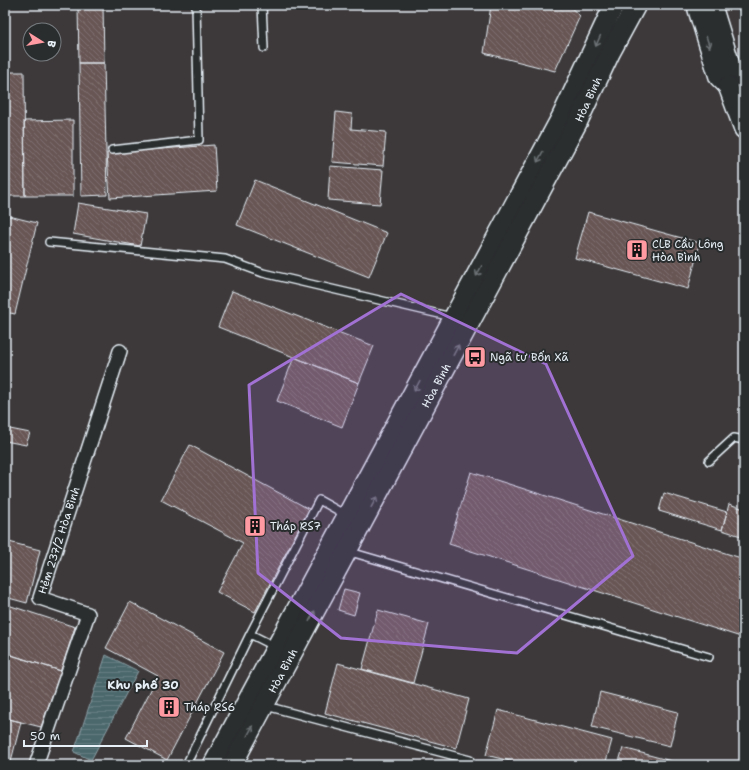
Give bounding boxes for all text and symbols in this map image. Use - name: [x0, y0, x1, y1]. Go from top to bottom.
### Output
- north arrow: [22, 22, 62, 62]
- one-way arrow: [594, 34, 601, 46]
- one-way arrow: [705, 36, 712, 49]
- text: B: [43, 39, 59, 49]
- street label: Hòa Bình: [571, 74, 605, 125]
- one-way arrow: [536, 151, 543, 163]
- building icon: CLB Cầu Lông Hòa Bình: [624, 237, 650, 263]
- place label: CLB Cầu Lông Hòa Bình: [652, 237, 724, 265]
- one-way arrow: [474, 265, 482, 277]
- bus stop icon: Ngã tư Bốn Xã: [462, 344, 488, 370]
- one-way arrow: [452, 345, 460, 357]
- place label: Ngã tư Bốn Xã: [490, 350, 569, 365]
- street label: Hòa Bình: [418, 360, 454, 410]
- one-way arrow: [413, 380, 420, 392]
- street label: Hẻm 237/2 Hòa Bình: [34, 484, 83, 596]
- one-way arrow: [370, 496, 378, 508]
- building icon: Tháp RS7: [242, 513, 268, 539]
- place label: Tháp RS7: [270, 519, 321, 534]
- one-way arrow: [309, 610, 316, 622]
- street label: Hòa Bình: [265, 646, 301, 696]
- district label: Khu phố 30: [107, 677, 179, 693]
- building icon: Tháp RS6: [156, 694, 182, 720]
- place label: Tháp RS6: [184, 700, 235, 715]
- scale bar: [24, 722, 147, 748]
- one-way arrow: [247, 725, 255, 737]
- text: 50 m: [30, 728, 60, 744]

